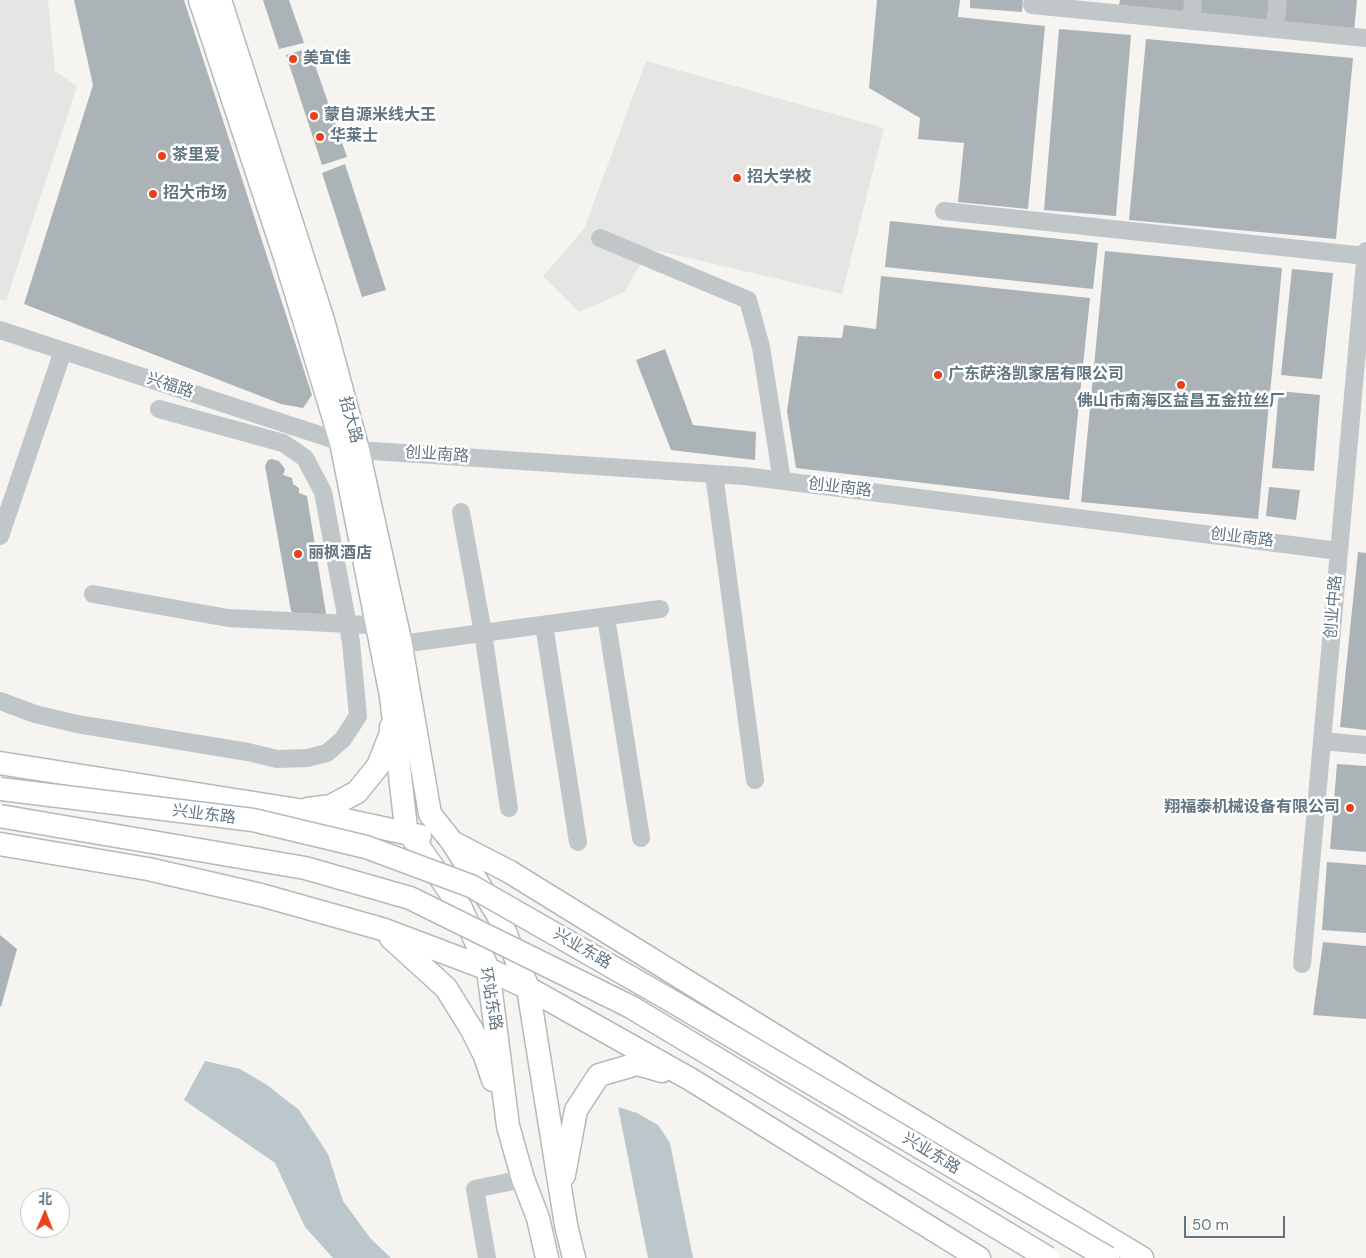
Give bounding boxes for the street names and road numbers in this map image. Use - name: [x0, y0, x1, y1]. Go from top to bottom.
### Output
- street label: 兴福路: [144, 369, 196, 403]
- street label: 招大路: [335, 394, 365, 446]
- street label: 创业南路: [404, 443, 470, 467]
- street label: 创业南路: [807, 475, 873, 501]
- street label: 创业南路: [1209, 525, 1275, 551]
- street label: 创业中路: [1322, 574, 1346, 640]
- street label: 兴业东路: [171, 802, 237, 828]
- street label: 兴业东路: [549, 925, 615, 973]
- street label: 环站东路: [475, 966, 505, 1032]
- street label: 兴业东路: [899, 1129, 963, 1179]

